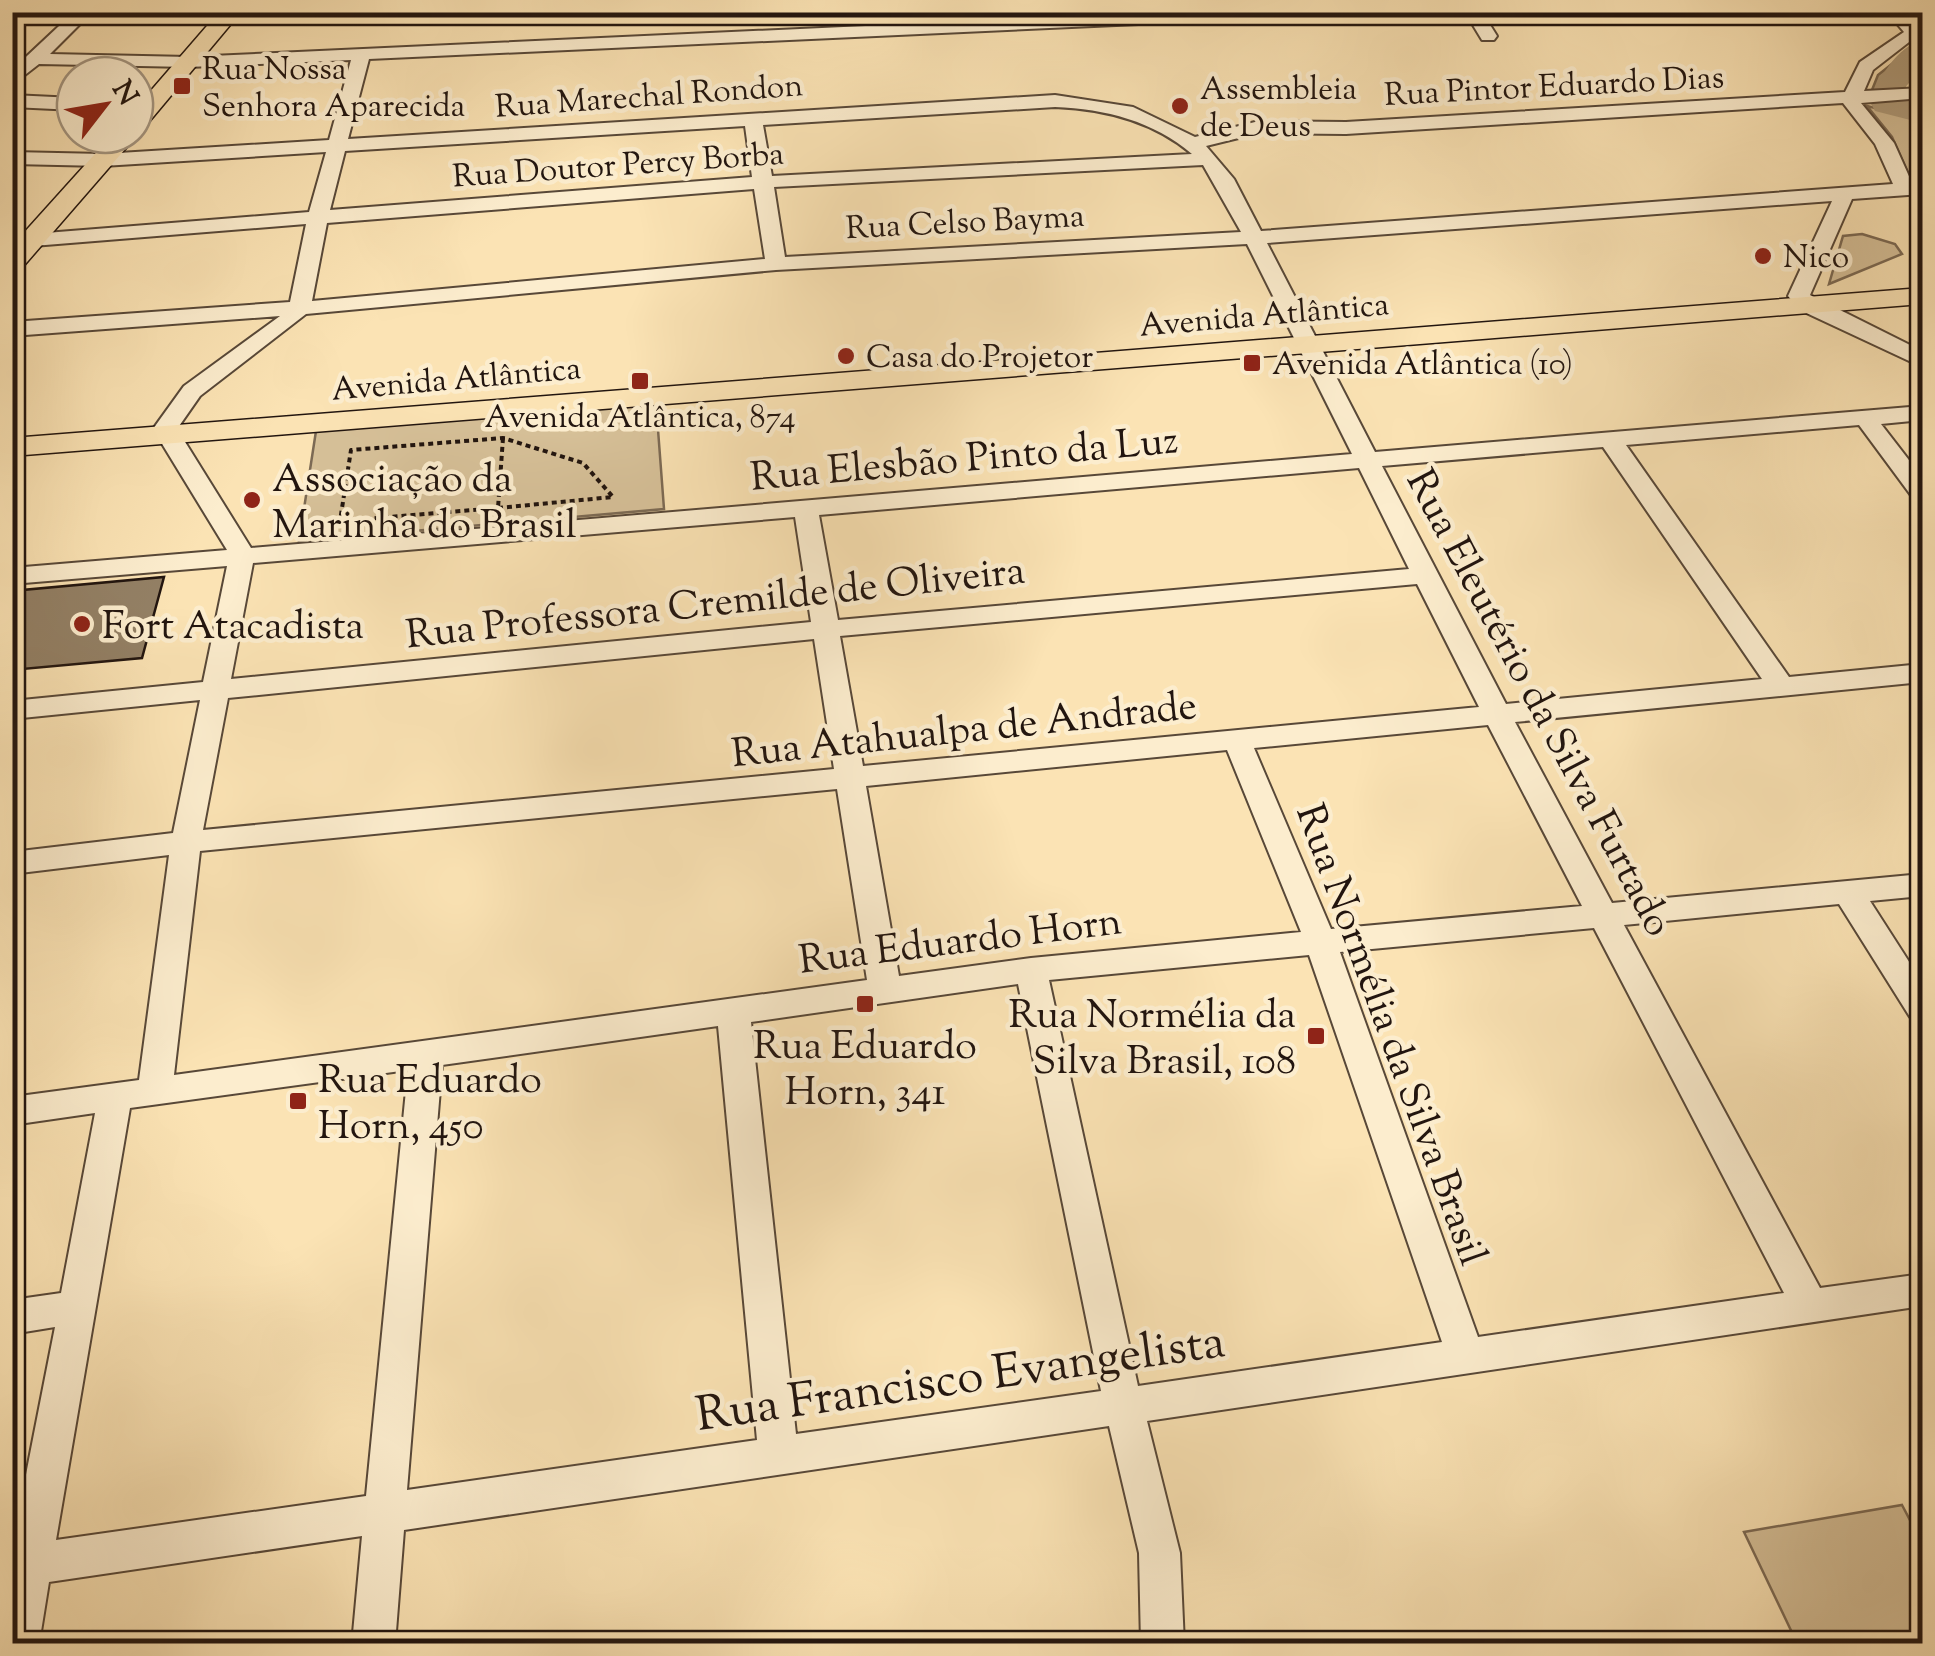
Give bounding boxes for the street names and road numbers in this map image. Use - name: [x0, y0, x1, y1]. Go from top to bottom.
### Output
- street label: Rua Pintor Eduardo Dias: [1383, 56, 1725, 120]
- street label: Rua Marechal Rondon: [494, 64, 805, 132]
- street label: Rua Doutor Percy Borba: [451, 132, 786, 202]
- street label: Rua Celso Bayma: [845, 195, 1086, 253]
- street label: Avenida Atlântica: [1138, 283, 1391, 351]
- street label: Avenida Atlântica: [330, 347, 583, 415]
- street label: Rua Elesbão Pinto da Luz: [748, 414, 1181, 509]
- street label: Rua Eleutério da Silva Furtado: [1389, 460, 1685, 948]
- street label: Rua Professora Cremilde de Oliveira: [403, 545, 1028, 666]
- street label: Rua Atahualpa de Andrade: [729, 680, 1200, 785]
- street label: Rua Normélia da Silva Brasil: [1279, 797, 1499, 1274]
- street label: Rua Eduardo Horn: [796, 895, 1125, 992]
- street label: Rua Francisco Evangelista: [692, 1310, 1230, 1453]

